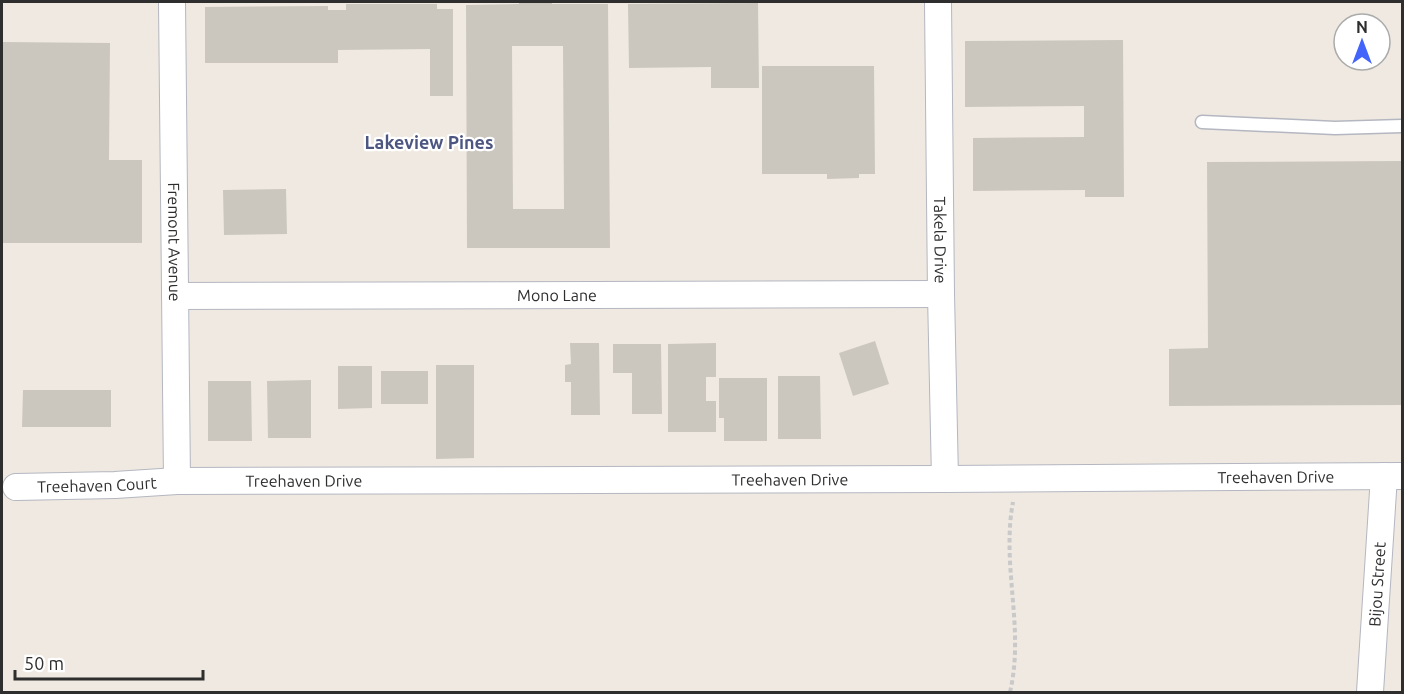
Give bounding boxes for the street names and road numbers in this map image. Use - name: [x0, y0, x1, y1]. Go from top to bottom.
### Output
- street label: Fremont Avenue: [165, 182, 184, 302]
- street label: Takela Drive: [931, 196, 950, 284]
- street label: Mono Lane: [517, 286, 597, 304]
- street label: Treehaven Drive: [1217, 467, 1334, 486]
- street label: Treehaven Drive: [731, 470, 848, 489]
- street label: Treehaven Drive: [245, 472, 362, 490]
- street label: Treehaven Court: [37, 473, 158, 496]
- street label: Bijou Street: [1365, 541, 1389, 627]

